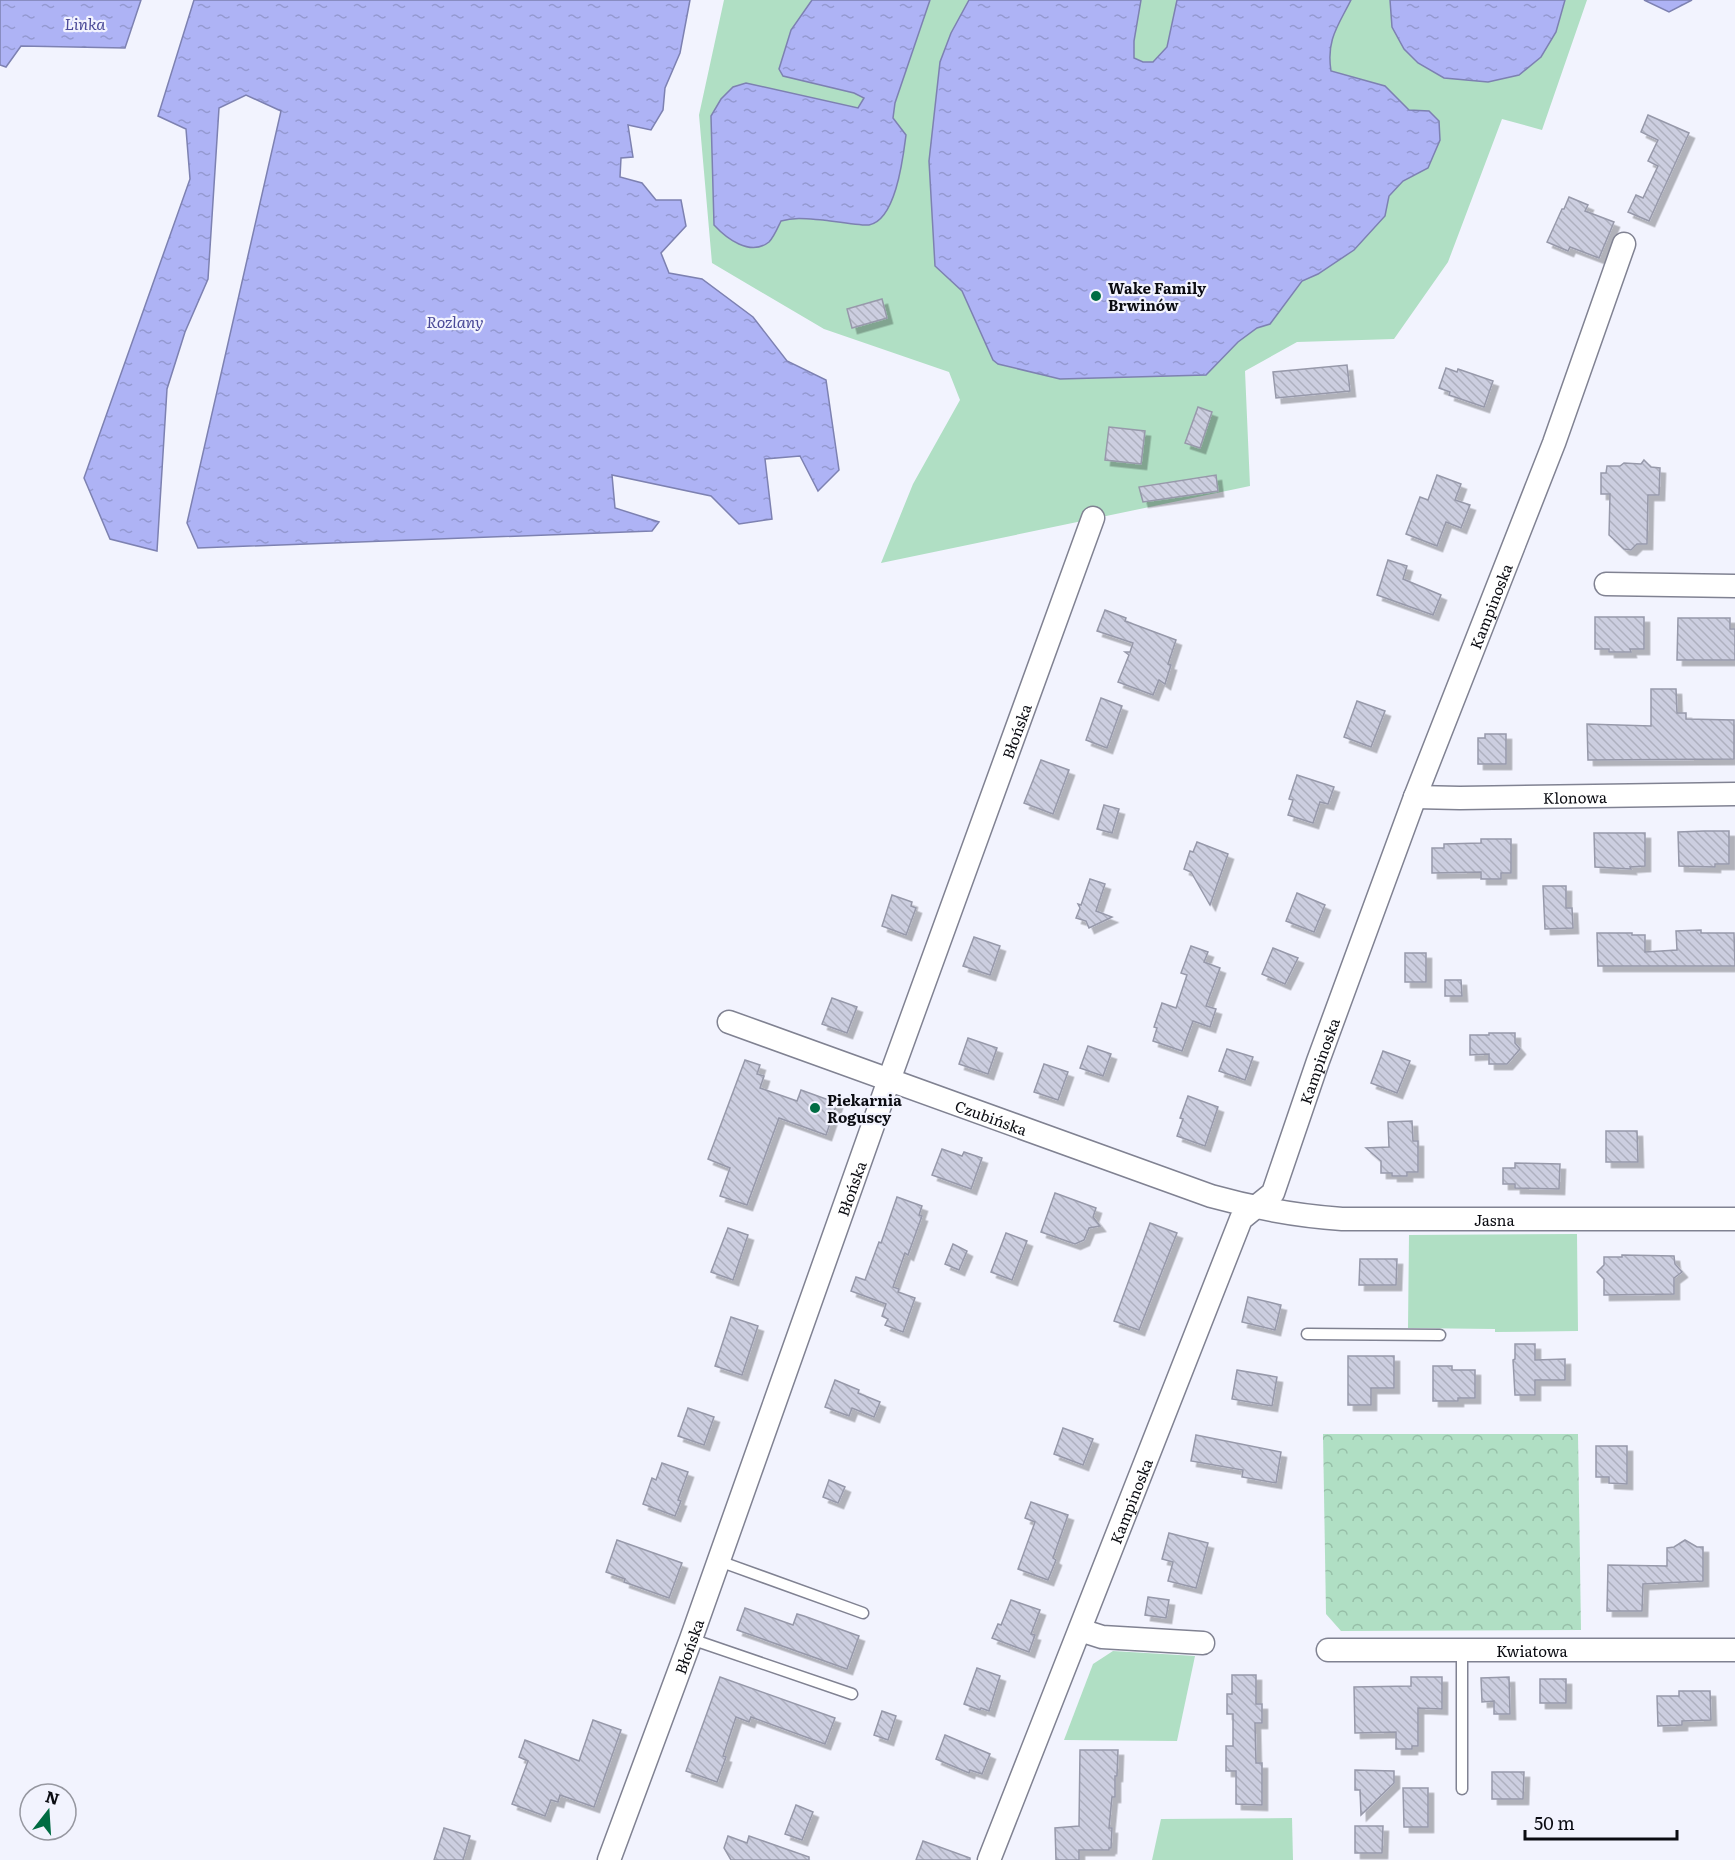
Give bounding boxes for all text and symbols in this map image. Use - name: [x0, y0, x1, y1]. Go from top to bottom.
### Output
- water label: Linka: [65, 11, 106, 35]
- place label: Wake Family Brwinów: [1108, 276, 1207, 316]
- marker: Wake Family Brwinów: [1089, 289, 1103, 303]
- water label: Rozlany: [426, 309, 484, 333]
- street label: Kampinoska: [1463, 559, 1518, 652]
- street label: Błońska: [995, 699, 1037, 762]
- street label: Klonowa: [1543, 784, 1608, 808]
- street label: Kampinoska: [1293, 1013, 1345, 1107]
- place label: Piekarnia Roguscy: [827, 1088, 902, 1128]
- street label: Czubińska: [952, 1093, 1031, 1141]
- marker: Piekarnia Roguscy: [808, 1101, 822, 1115]
- street label: Błońska: [830, 1156, 871, 1219]
- street label: Jasna: [1474, 1208, 1515, 1231]
- street label: Kampinoska: [1103, 1454, 1158, 1547]
- street label: Błońska: [668, 1615, 709, 1677]
- street label: Kwiatowa: [1496, 1639, 1569, 1662]
- north arrow: [18, 1782, 78, 1842]
- text: N: [43, 1783, 63, 1810]
- scale bar: [1525, 1803, 1676, 1841]
- text: 50 m: [1534, 1809, 1575, 1836]

